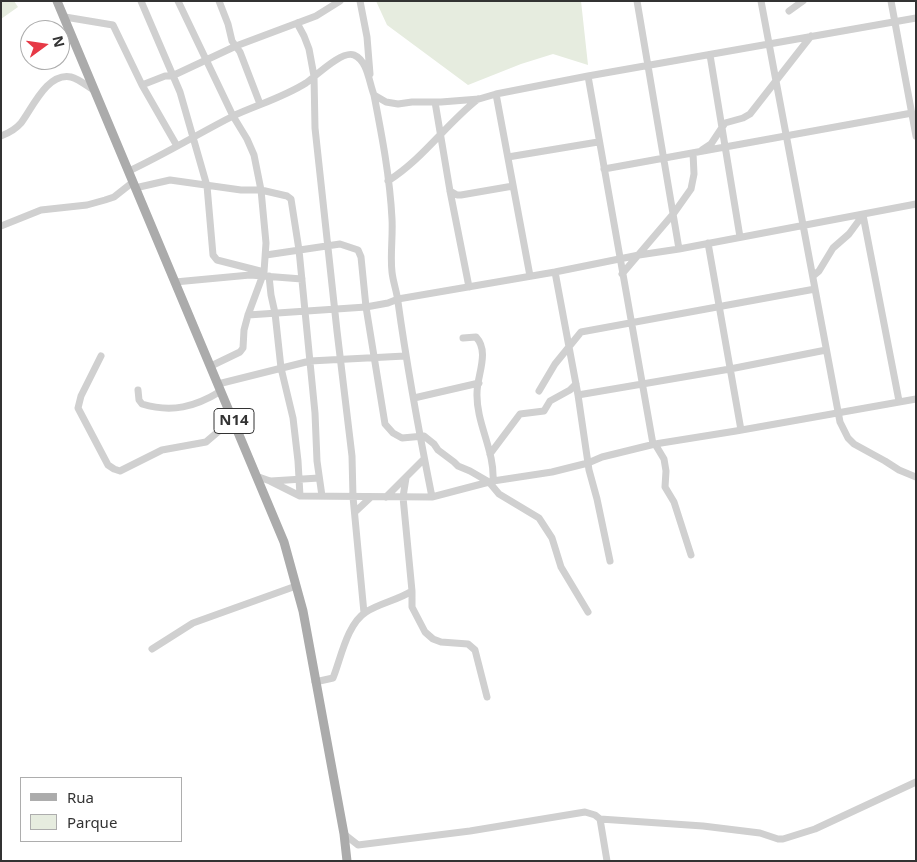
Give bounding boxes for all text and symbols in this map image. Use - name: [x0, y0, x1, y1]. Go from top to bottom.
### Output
- north arrow: [20, 20, 70, 70]
- text: N: [48, 34, 70, 49]
- road number: N14: [214, 408, 254, 434]
- legend: [20, 777, 182, 842]
- text: Rua: [67, 787, 94, 807]
- text: Parque: [67, 812, 117, 832]

